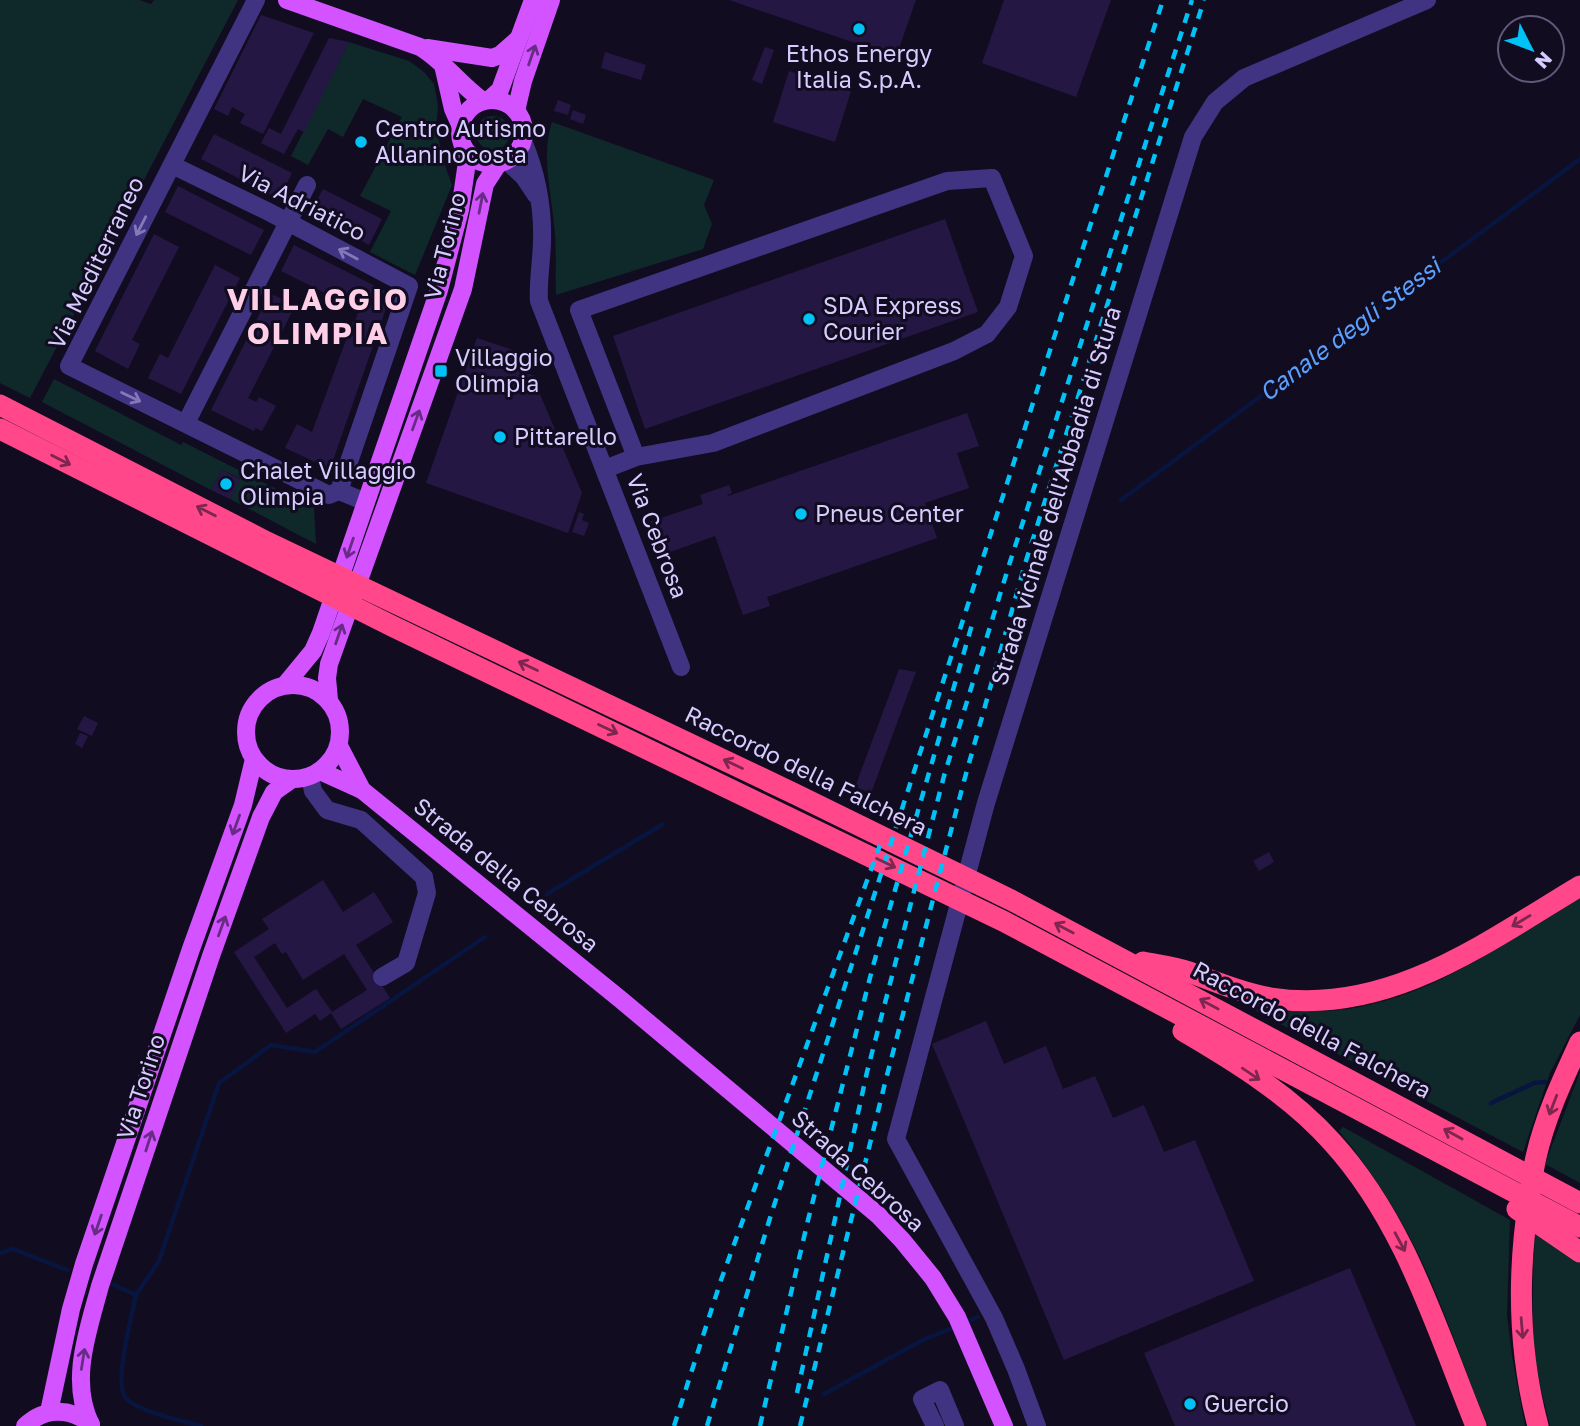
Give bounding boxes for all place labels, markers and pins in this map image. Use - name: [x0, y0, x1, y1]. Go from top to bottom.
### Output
- marker: Ethos Energy Italia S.p.A.: [851, 21, 867, 37]
- place label: Ethos Energy Italia S.p.A.: [786, 39, 932, 93]
- place label: Centro Autismo Allaninocosta: [375, 114, 546, 168]
- marker: Centro Autismo Allaninocosta: [353, 134, 369, 150]
- place label: SDA Express Courier: [823, 291, 962, 345]
- marker: SDA Express Courier: [801, 311, 817, 327]
- place label: Villaggio Olimpia: [455, 343, 553, 397]
- marker: Villaggio Olimpia: [433, 363, 449, 379]
- place label: Pittarello: [514, 422, 617, 450]
- marker: Pittarello: [492, 429, 508, 445]
- place label: Chalet Villaggio Olimpia: [240, 456, 416, 510]
- marker: Chalet Villaggio Olimpia: [218, 476, 234, 492]
- place label: Pneus Center: [815, 499, 964, 527]
- marker: Pneus Center: [793, 506, 809, 522]
- place label: Guercio: [1204, 1389, 1289, 1417]
- marker: Guercio: [1182, 1396, 1198, 1412]

